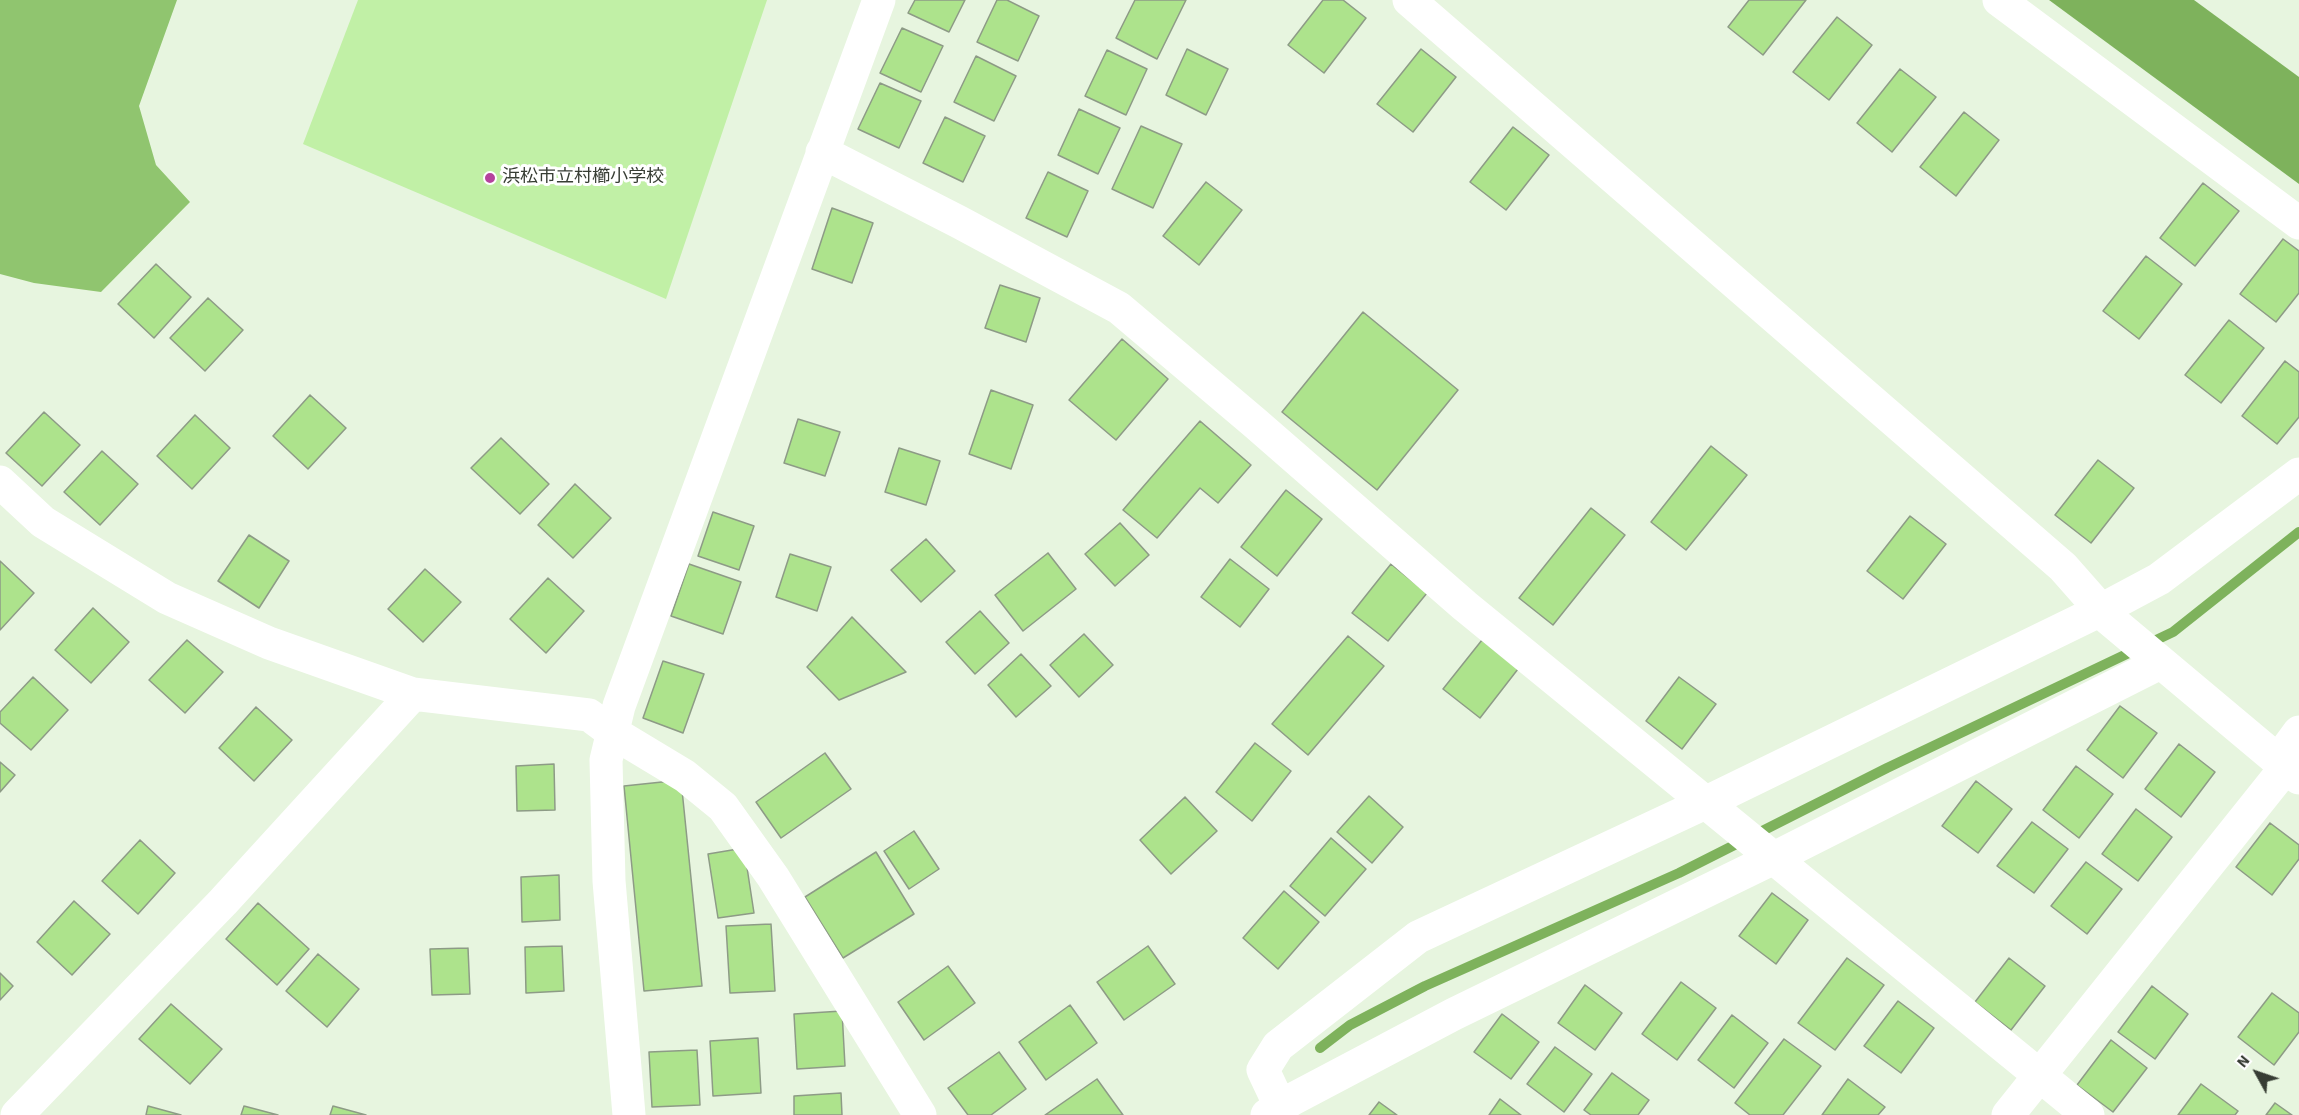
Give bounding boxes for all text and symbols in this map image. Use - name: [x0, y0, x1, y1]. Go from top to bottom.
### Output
- place label: 浜松市立村櫛小学校: [502, 167, 664, 189]
- marker: 浜松市立村櫛小学校: [483, 171, 497, 185]
- north arrow: [2227, 1043, 2287, 1103]
- text: N: [2231, 1050, 2255, 1073]

